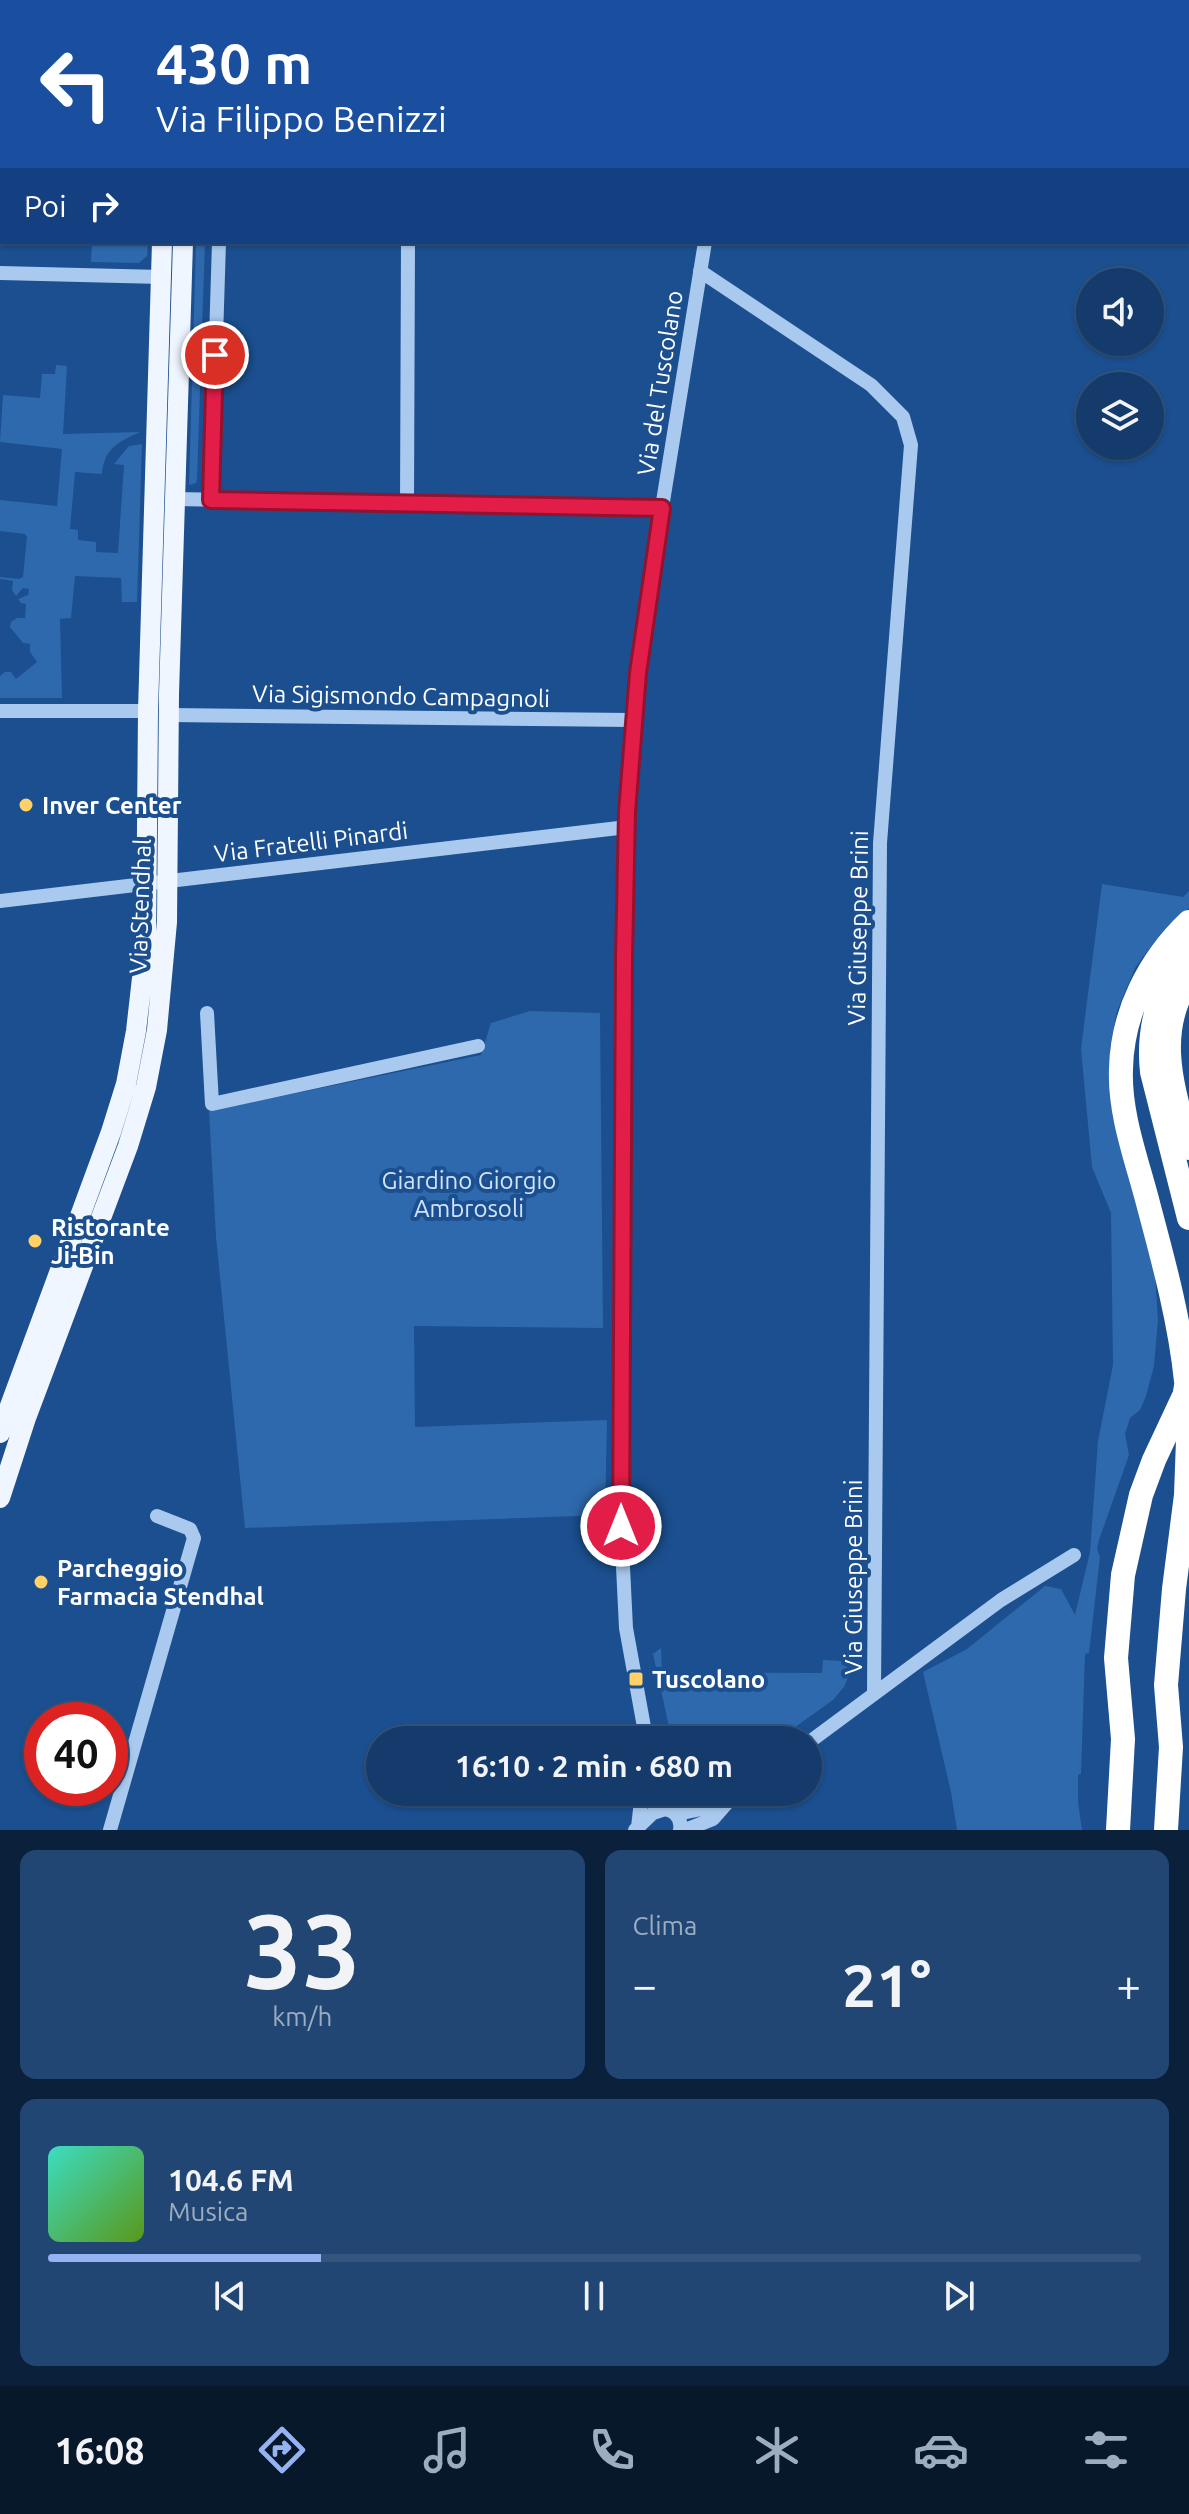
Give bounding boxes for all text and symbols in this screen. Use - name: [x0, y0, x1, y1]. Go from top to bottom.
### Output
- icon: left: [24, 32, 128, 136]
- text: 430 m: [156, 32, 312, 95]
- text: Via Filippo Benizzi: [156, 98, 447, 139]
- icon: right: [82, 184, 126, 228]
- text: Poi: [24, 189, 66, 223]
- map controls: [1076, 268, 1164, 460]
- button: sound: [1076, 268, 1164, 356]
- street label: Via del Tuscolano: [632, 288, 688, 478]
- pin: [181, 321, 249, 389]
- icon: arrive: [193, 333, 237, 377]
- button: layers: [1076, 372, 1164, 460]
- street label: Via Sigismondo Campagnoli: [252, 680, 550, 712]
- place label: Inver Center: [42, 792, 182, 819]
- marker: Inver Center: [17, 796, 35, 814]
- street label: Via Fratelli Pinardi: [213, 817, 409, 867]
- street label: Via Giuseppe Brini: [843, 830, 873, 1026]
- street label: Via Stendhal: [124, 838, 156, 974]
- park label: Giardino Giorgio Ambrosoli: [382, 1167, 556, 1222]
- place label: Ristorante Ji-Bin: [51, 1214, 170, 1269]
- marker: Ristorante Ji-Bin: [26, 1232, 44, 1250]
- street label: Via Giuseppe Brini: [840, 1479, 867, 1675]
- position arrow: [579, 1484, 663, 1568]
- place label: Parcheggio Farmacia Stendhal: [57, 1555, 264, 1610]
- marker: Parcheggio Farmacia Stendhal: [32, 1573, 50, 1591]
- place label: Tuscolano: [652, 1666, 765, 1693]
- marker: Tuscolano: [627, 1670, 645, 1688]
- speed limit sign: 40: [24, 1702, 128, 1806]
- text: 16:10 · 2 min · 680 m: [455, 1749, 733, 1783]
- text: 33: [244, 1891, 361, 2008]
- text: Clima: [633, 1911, 697, 1940]
- text: 21°: [842, 1951, 931, 2018]
- text: −: [633, 1960, 657, 2009]
- text: +: [1116, 1960, 1141, 2009]
- text: km/h: [272, 2002, 332, 2031]
- text: 104.6 FM: [168, 2163, 294, 2197]
- text: Musica: [168, 2197, 248, 2226]
- icon: previous: [208, 2274, 252, 2318]
- icon: pause: [572, 2274, 616, 2318]
- icon: next: [937, 2274, 981, 2318]
- icon: directions: [254, 2422, 310, 2478]
- icon: music: [419, 2422, 475, 2478]
- icon: phone: [584, 2422, 640, 2478]
- icon: climate: [749, 2422, 805, 2478]
- icon: car: [913, 2422, 969, 2478]
- icon: filters: [1078, 2422, 1134, 2478]
- text: 16:08: [54, 2430, 145, 2471]

